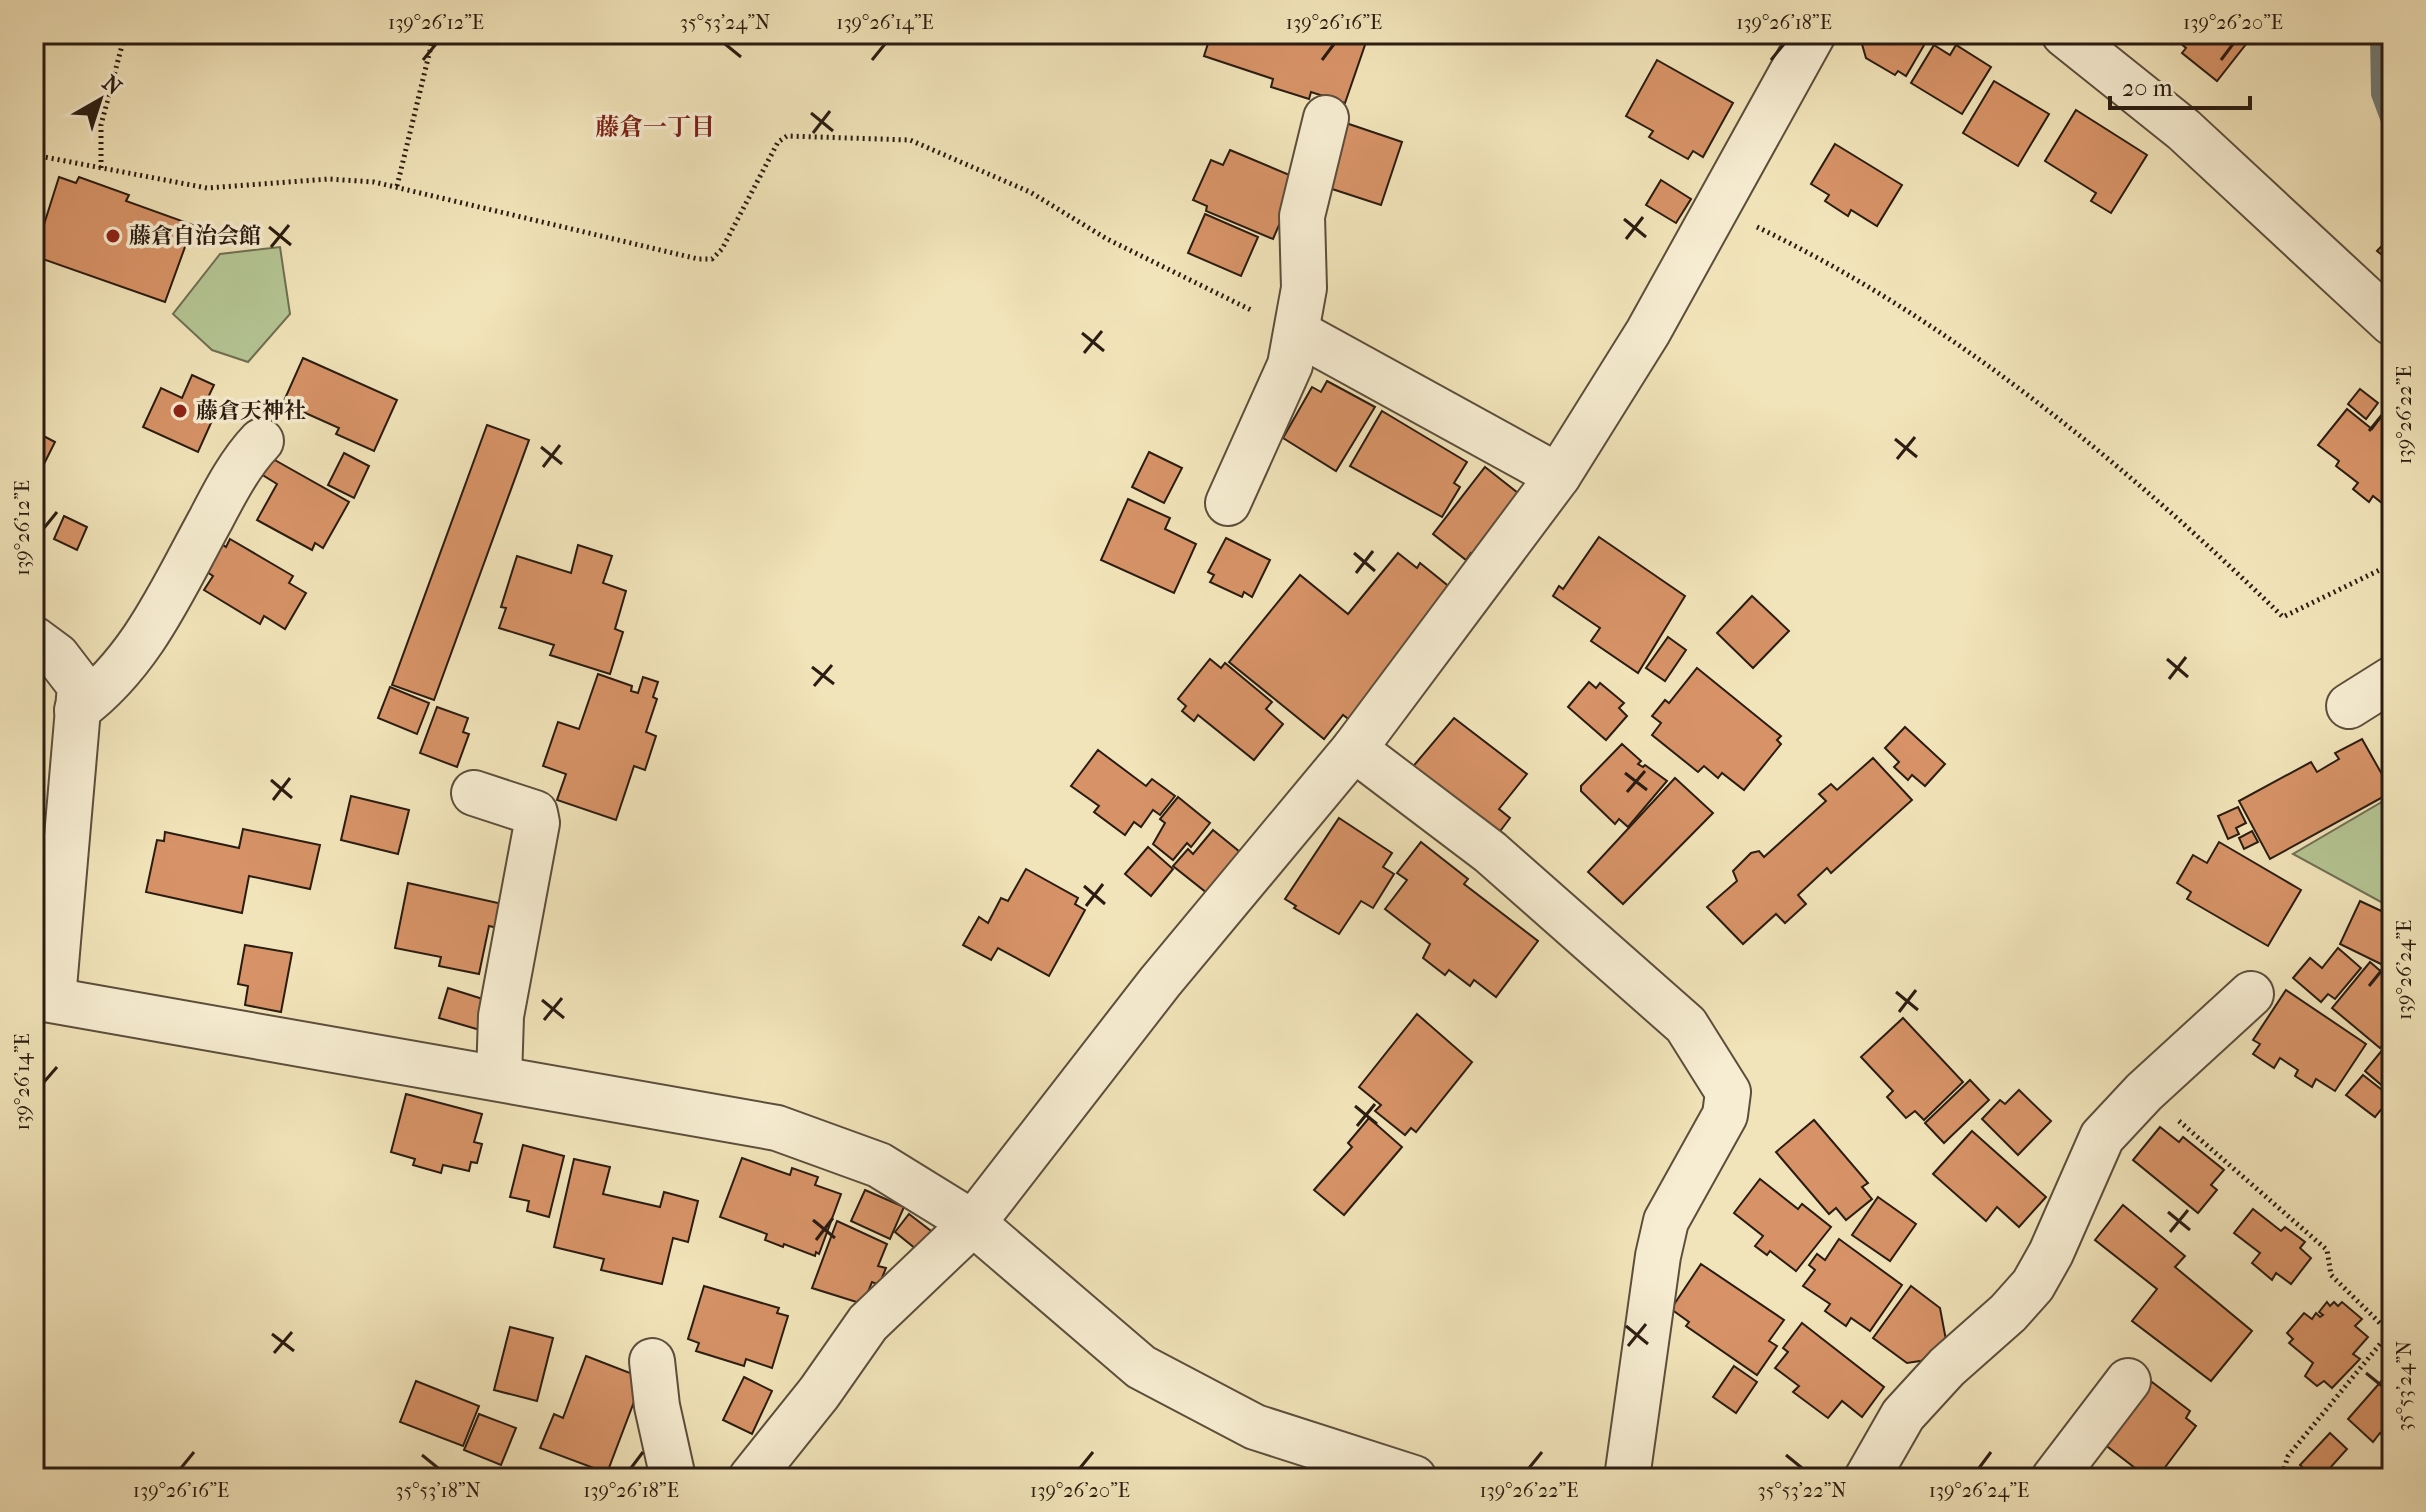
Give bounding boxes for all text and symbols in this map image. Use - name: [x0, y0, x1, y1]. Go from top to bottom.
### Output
- text: 139°26'12"E: [388, 11, 484, 34]
- text: 35°53'24"N: [680, 11, 770, 34]
- text: 139°26'14"E: [836, 11, 934, 34]
- text: 139°26'16"E: [1286, 11, 1382, 34]
- text: 139°26'18"E: [1736, 11, 1832, 34]
- text: 139°26'20"E: [2183, 11, 2283, 34]
- north arrow: [60, 60, 140, 140]
- scale bar: [2110, 60, 2250, 110]
- text: N: [97, 70, 127, 101]
- text: 20 m: [2122, 74, 2173, 102]
- district label: 藤倉一丁目: [595, 113, 715, 141]
- place label: 藤倉自治会館: [129, 223, 261, 249]
- marker: 藤倉自治会館: [104, 227, 122, 245]
- text: 139°26'22"E: [2393, 365, 2416, 465]
- place label: 藤倉天神社: [196, 398, 306, 424]
- marker: 藤倉天神社: [171, 402, 189, 420]
- text: 139°26'12"E: [11, 480, 34, 576]
- text: 139°26'24"E: [2393, 920, 2416, 1020]
- text: 139°26'14"E: [11, 1033, 34, 1131]
- text: 35°53'24"N: [2393, 1341, 2416, 1431]
- text: 139°26'16"E: [133, 1479, 229, 1502]
- text: 35°53'18"N: [395, 1479, 481, 1502]
- text: 139°26'18"E: [583, 1479, 679, 1502]
- text: 139°26'20"E: [1030, 1479, 1130, 1502]
- text: 139°26'22"E: [1479, 1479, 1579, 1502]
- text: 35°53'22"N: [1758, 1479, 1846, 1502]
- text: 139°26'24"E: [1929, 1479, 2029, 1502]

